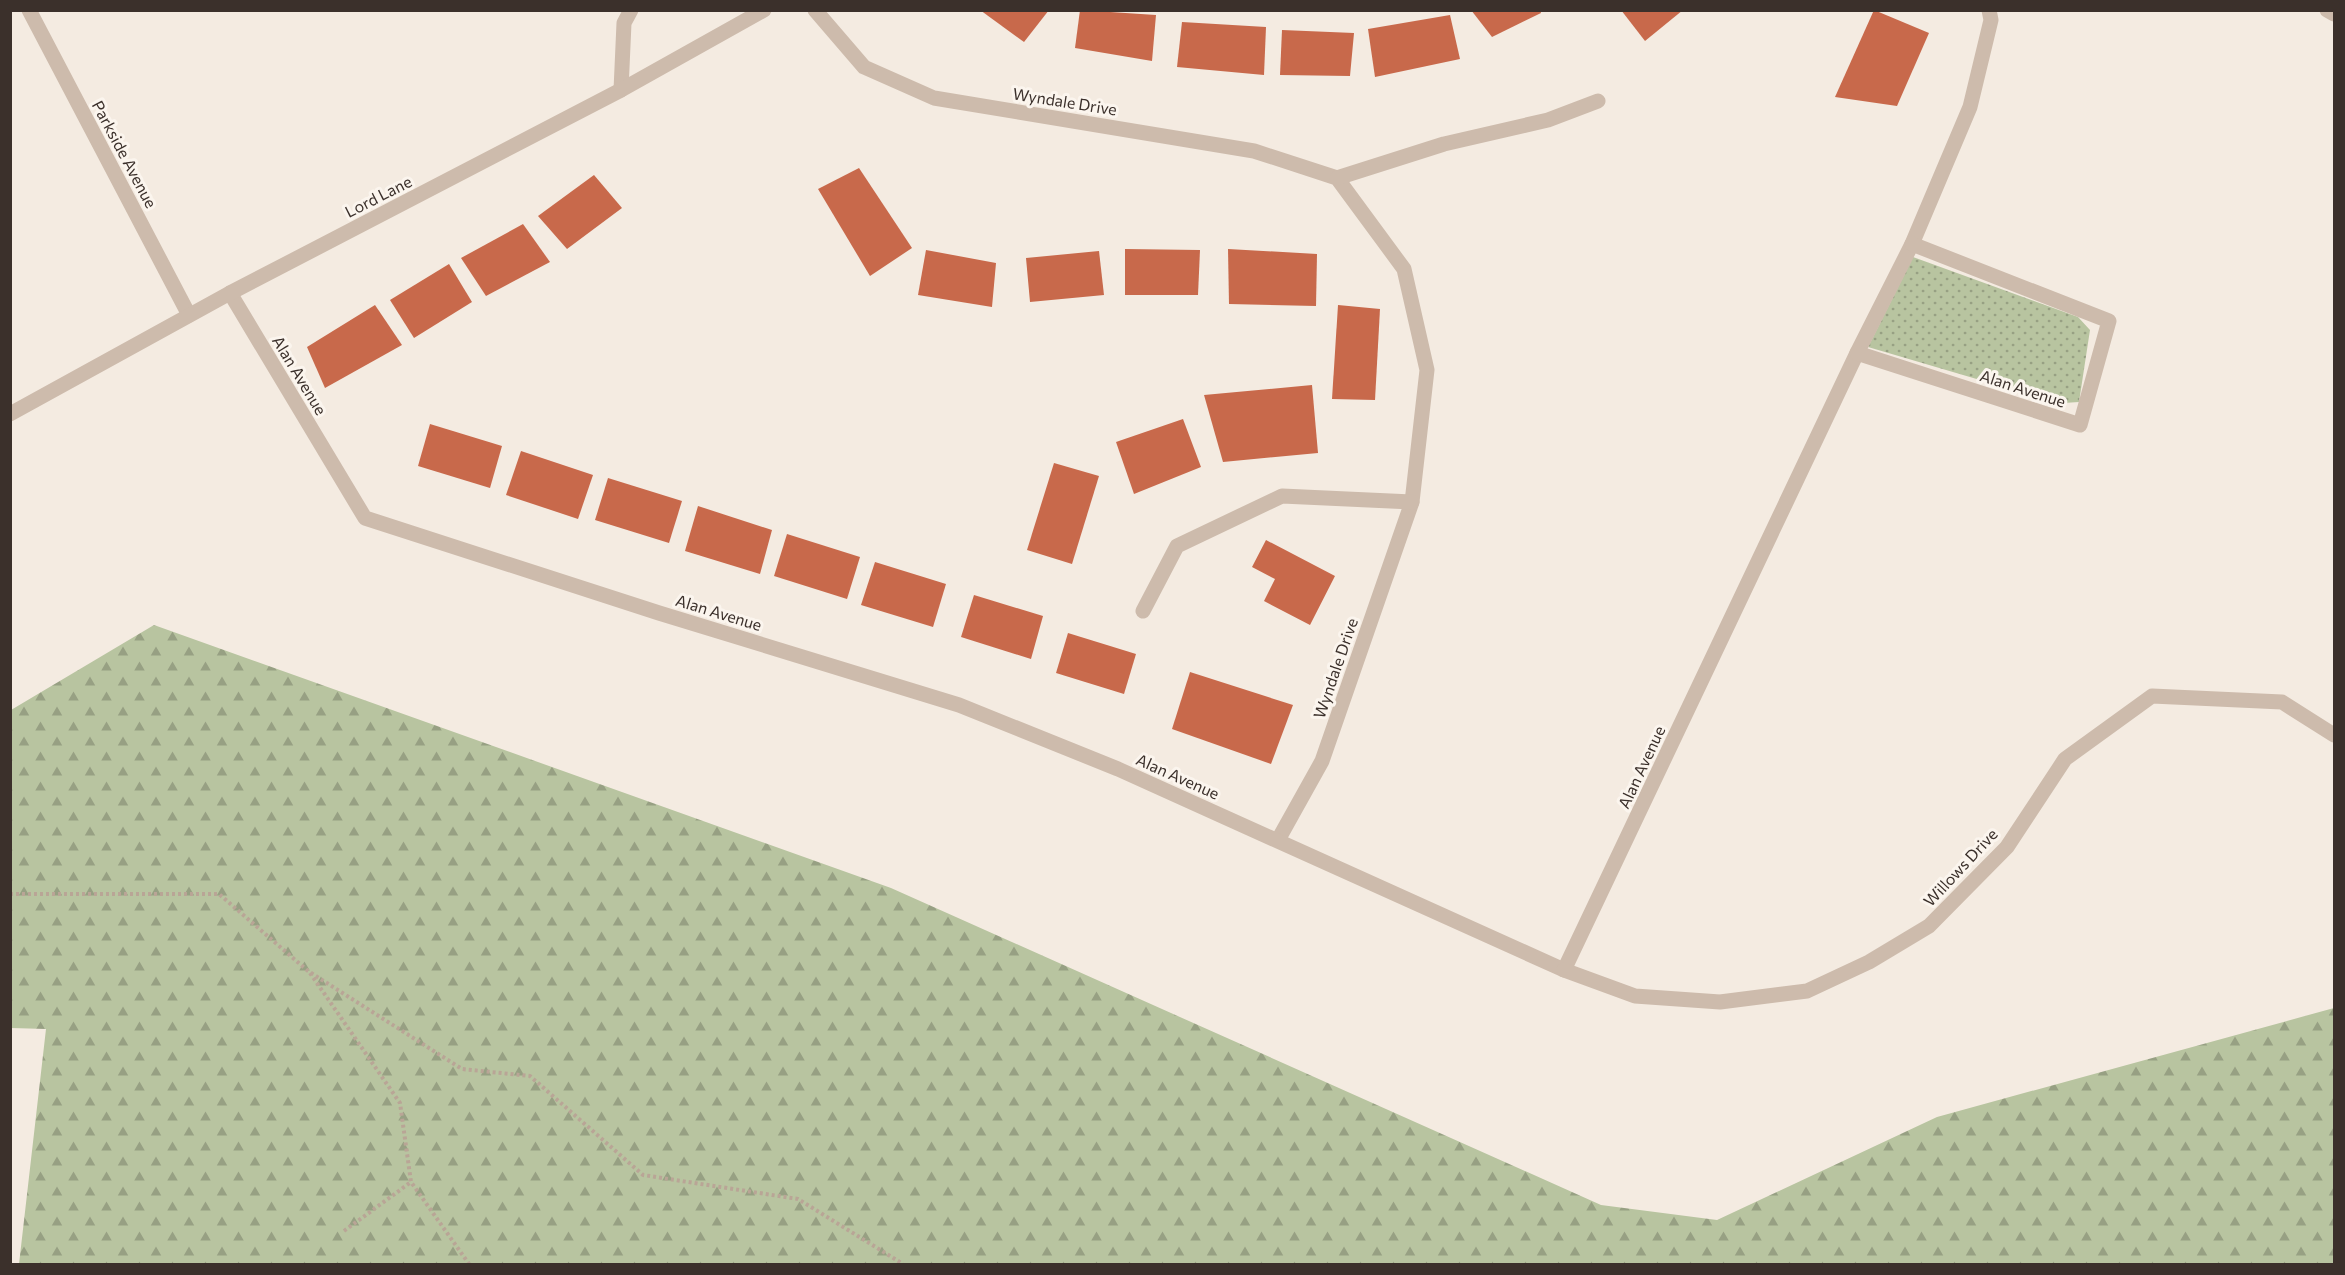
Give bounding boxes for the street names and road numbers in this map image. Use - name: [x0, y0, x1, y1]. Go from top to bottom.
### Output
- street label: Wyndale Drive: [1012, 83, 1118, 119]
- street label: Parkside Avenue: [89, 97, 161, 211]
- street label: Lord Lane: [341, 171, 415, 221]
- street label: Alan Avenue: [269, 332, 331, 418]
- street label: Alan Avenue: [1978, 365, 2068, 411]
- street label: Alan Avenue: [674, 590, 764, 634]
- street label: Wyndale Drive: [1309, 615, 1361, 721]
- street label: Alan Avenue: [1614, 723, 1668, 811]
- street label: Alan Avenue: [1133, 749, 1223, 803]
- street label: Willows Drive: [1919, 824, 2001, 910]

